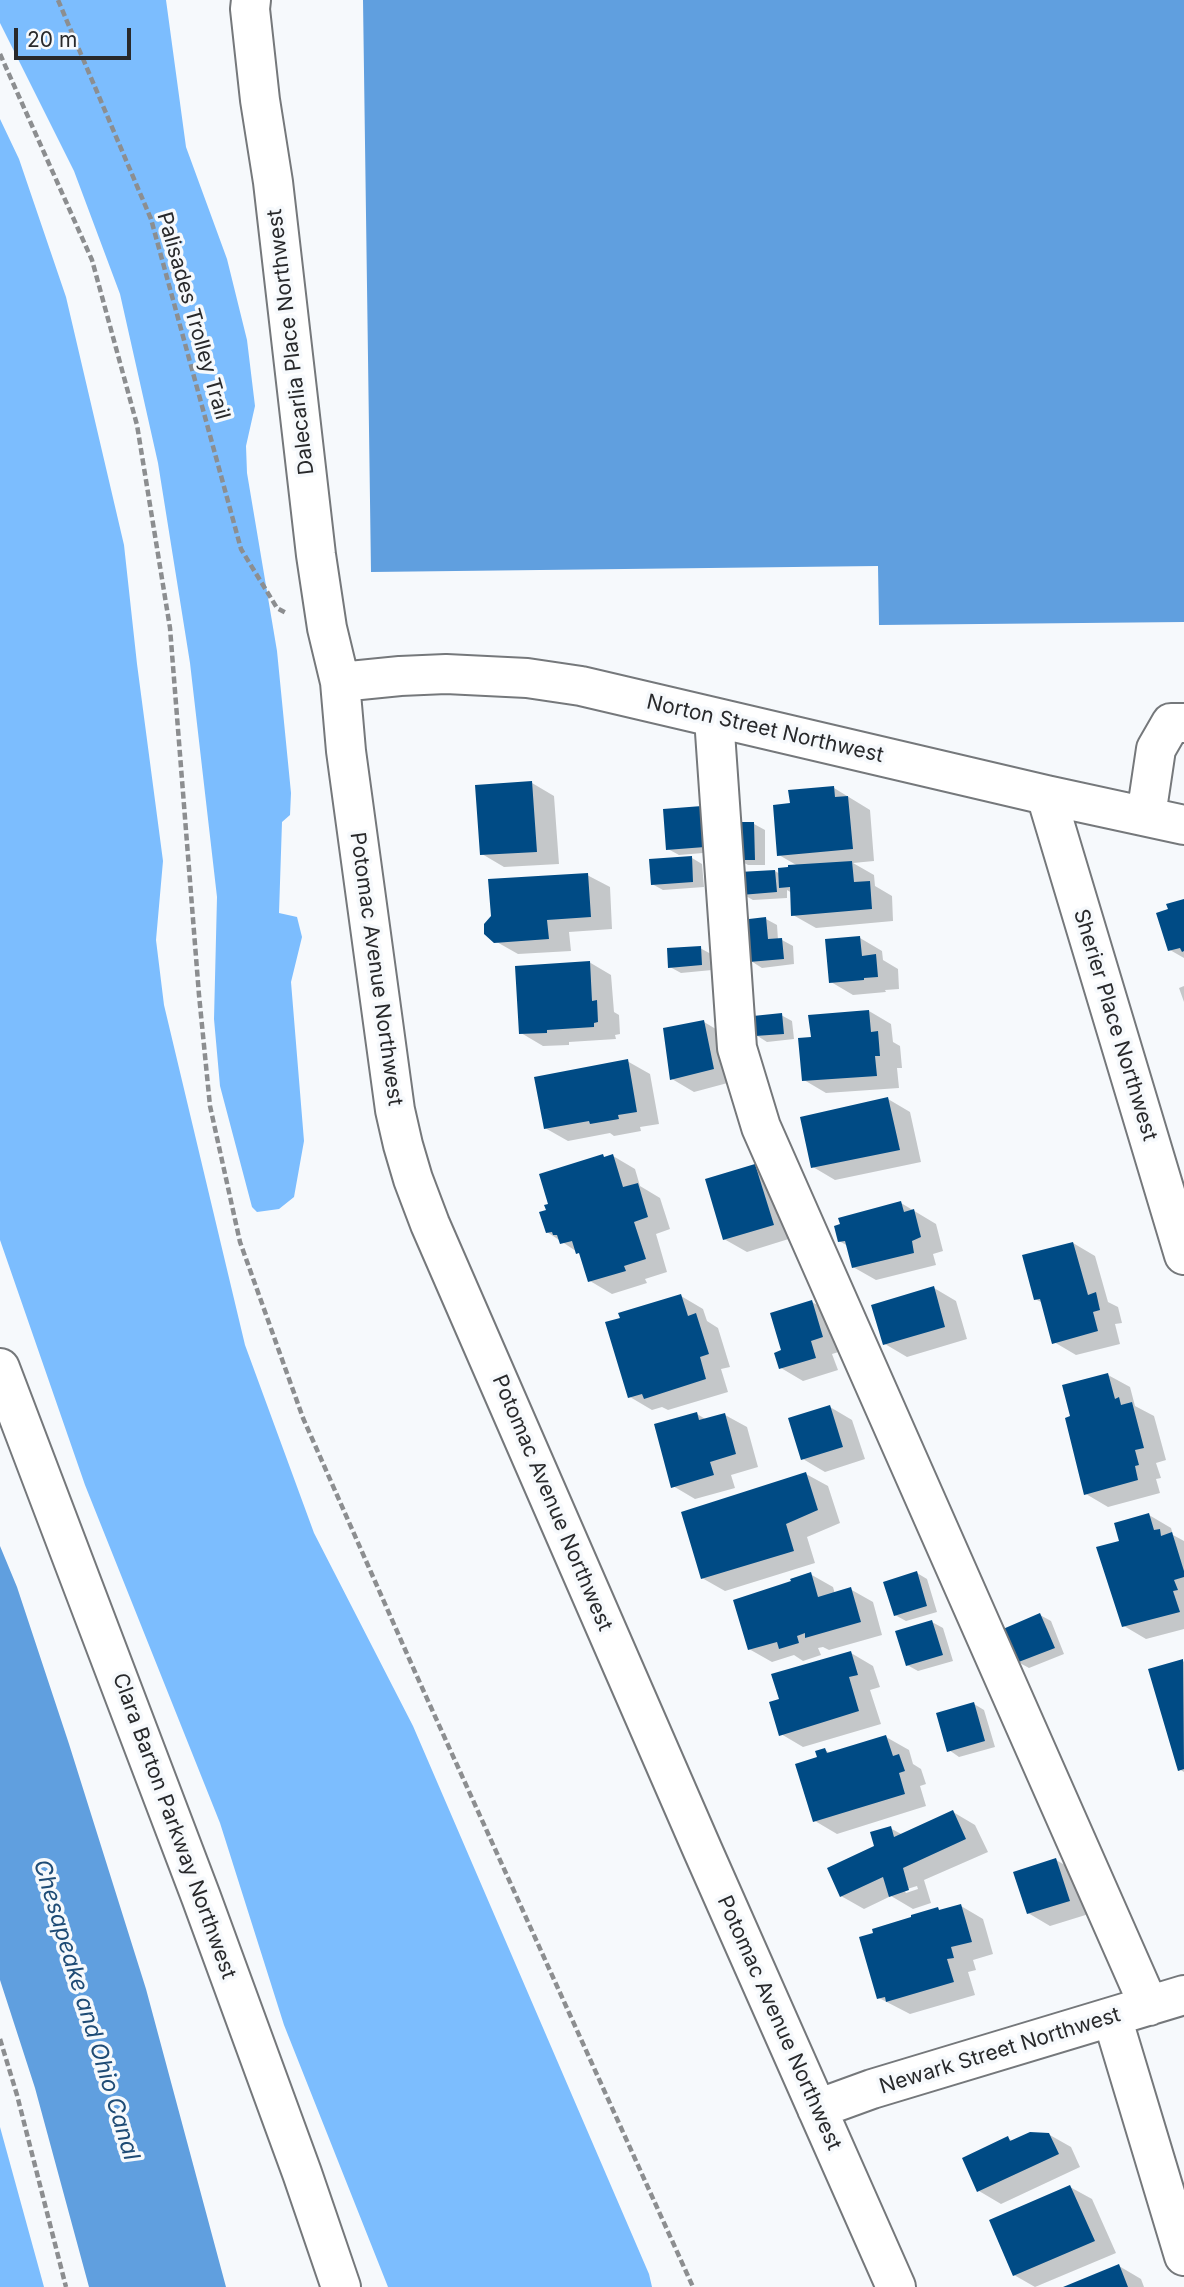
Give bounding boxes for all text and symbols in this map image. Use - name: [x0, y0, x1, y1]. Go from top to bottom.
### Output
- scale bar: [18, 14, 135, 58]
- text: 20 m: [27, 27, 77, 52]
- street label: Dalecarlia Place Northwest: [262, 208, 320, 476]
- street label: Palisades Trolley Trail: [151, 209, 235, 423]
- street label: Norton Street Northwest: [644, 689, 886, 769]
- street label: Potomac Avenue Northwest: [344, 831, 408, 1107]
- street label: Sherier Place Northwest: [1068, 906, 1162, 1144]
- street label: Potomac Avenue Northwest: [487, 1371, 617, 1635]
- street label: Clara Barton Parkway Northwest: [107, 1670, 241, 1982]
- water label: Chesapeake and Ohio Canal: [27, 1856, 145, 2164]
- street label: Potomac Avenue Northwest: [711, 1892, 847, 2154]
- street label: Newark Street Northwest: [877, 2002, 1123, 2100]

